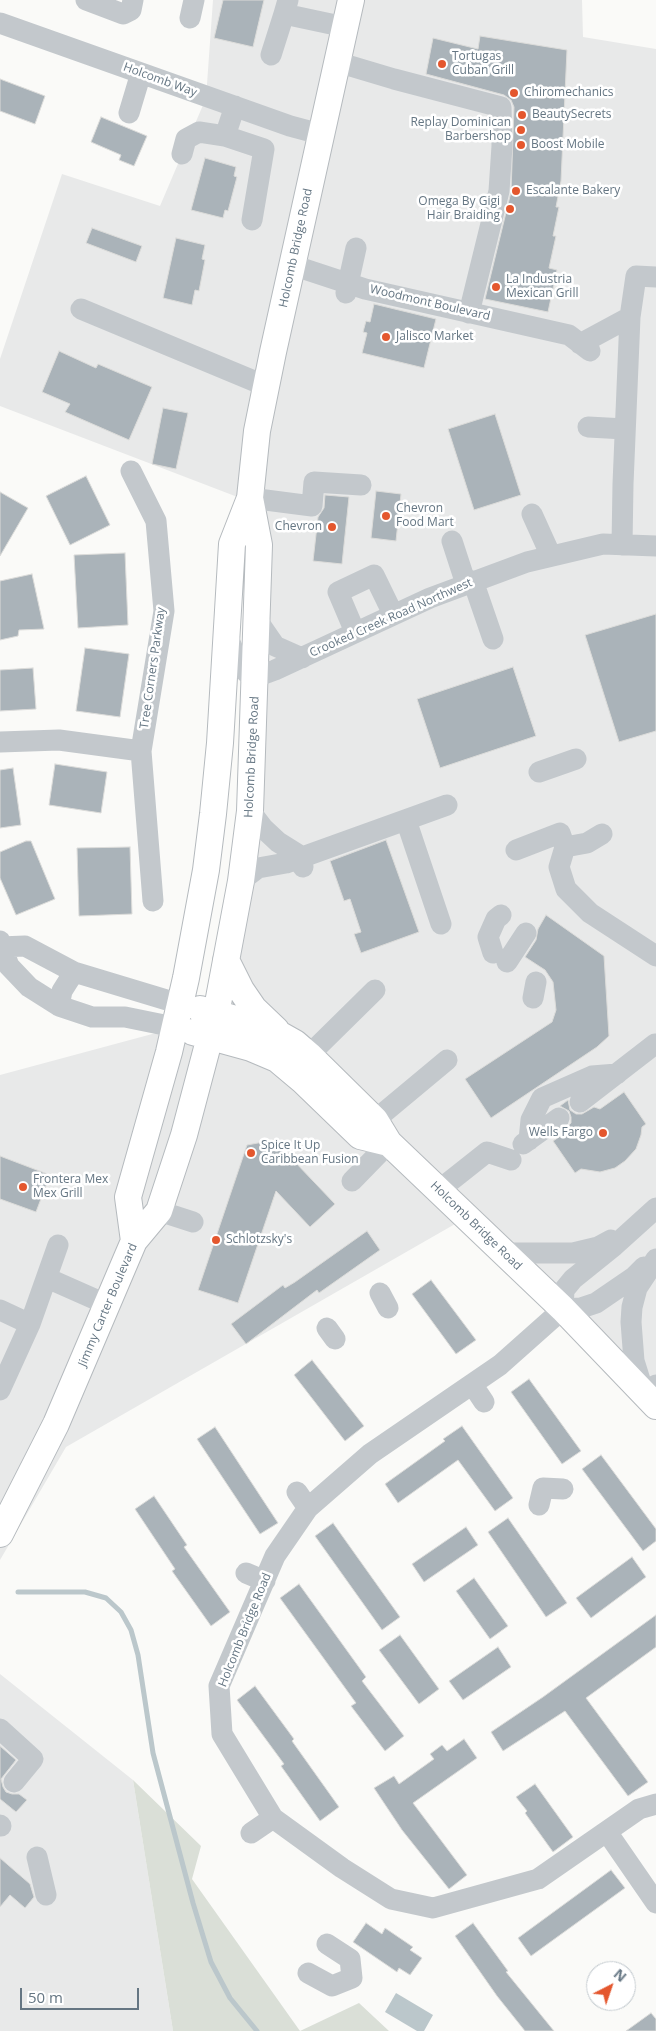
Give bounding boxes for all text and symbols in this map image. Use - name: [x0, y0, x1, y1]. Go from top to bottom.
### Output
- place label: Tortugas Cuban Grill: [452, 50, 514, 78]
- marker: Tortugas Cuban Grill: [436, 58, 448, 70]
- street label: Holcomb Way: [121, 60, 199, 100]
- place label: Chiromechanics: [524, 86, 614, 100]
- marker: Chiromechanics: [508, 87, 520, 99]
- place label: BeautySecrets: [532, 108, 612, 122]
- marker: BeautySecrets: [516, 109, 528, 121]
- place label: Replay Dominican Barbershop: [410, 116, 511, 144]
- marker: Replay Dominican Barbershop: [515, 124, 527, 136]
- place label: Boost Mobile: [531, 138, 604, 152]
- marker: Boost Mobile: [515, 139, 527, 151]
- place label: Escalante Bakery: [526, 184, 620, 198]
- marker: Escalante Bakery: [510, 185, 522, 197]
- street label: Holcomb Bridge Road: [276, 187, 316, 309]
- place label: Omega By Gigi Hair Braiding: [418, 195, 500, 223]
- marker: Omega By Gigi Hair Braiding: [504, 203, 516, 215]
- place label: La Industria Mexican Grill: [506, 273, 578, 301]
- marker: La Industria Mexican Grill: [490, 281, 502, 293]
- street label: Woodmont Boulevard: [368, 282, 492, 324]
- place label: Jalisco Market: [396, 330, 473, 344]
- marker: Jalisco Market: [380, 331, 392, 343]
- place label: Chevron Food Mart: [396, 502, 454, 530]
- marker: Chevron Food Mart: [380, 510, 392, 522]
- place label: Chevron: [275, 520, 322, 534]
- marker: Chevron: [326, 521, 338, 533]
- street label: Crooked Creek Road Northwest: [308, 576, 474, 660]
- street label: Tree Corners Parkway: [137, 606, 169, 730]
- street label: Holcomb Bridge Road: [242, 696, 262, 818]
- place label: Wells Fargo: [529, 1126, 593, 1140]
- marker: Wells Fargo: [597, 1127, 609, 1139]
- place label: Spice It Up Caribbean Fusion: [261, 1139, 359, 1167]
- marker: Spice It Up Caribbean Fusion: [245, 1147, 257, 1159]
- place label: Frontera Mex Mex Grill: [33, 1173, 108, 1201]
- street label: Holcomb Bridge Road: [427, 1179, 525, 1273]
- marker: Frontera Mex Mex Grill: [17, 1181, 29, 1193]
- place label: Schlotzsky's: [226, 1233, 292, 1247]
- marker: Schlotzsky's: [210, 1234, 222, 1246]
- street label: Jimmy Carter Boulevard: [75, 1241, 141, 1369]
- street label: Holcomb Bridge Road: [216, 1571, 274, 1689]
- north arrow: [586, 1961, 636, 2011]
- text: N: [610, 1964, 631, 1986]
- scale bar: [22, 1978, 141, 2010]
- text: 50 m: [28, 1987, 63, 2007]

